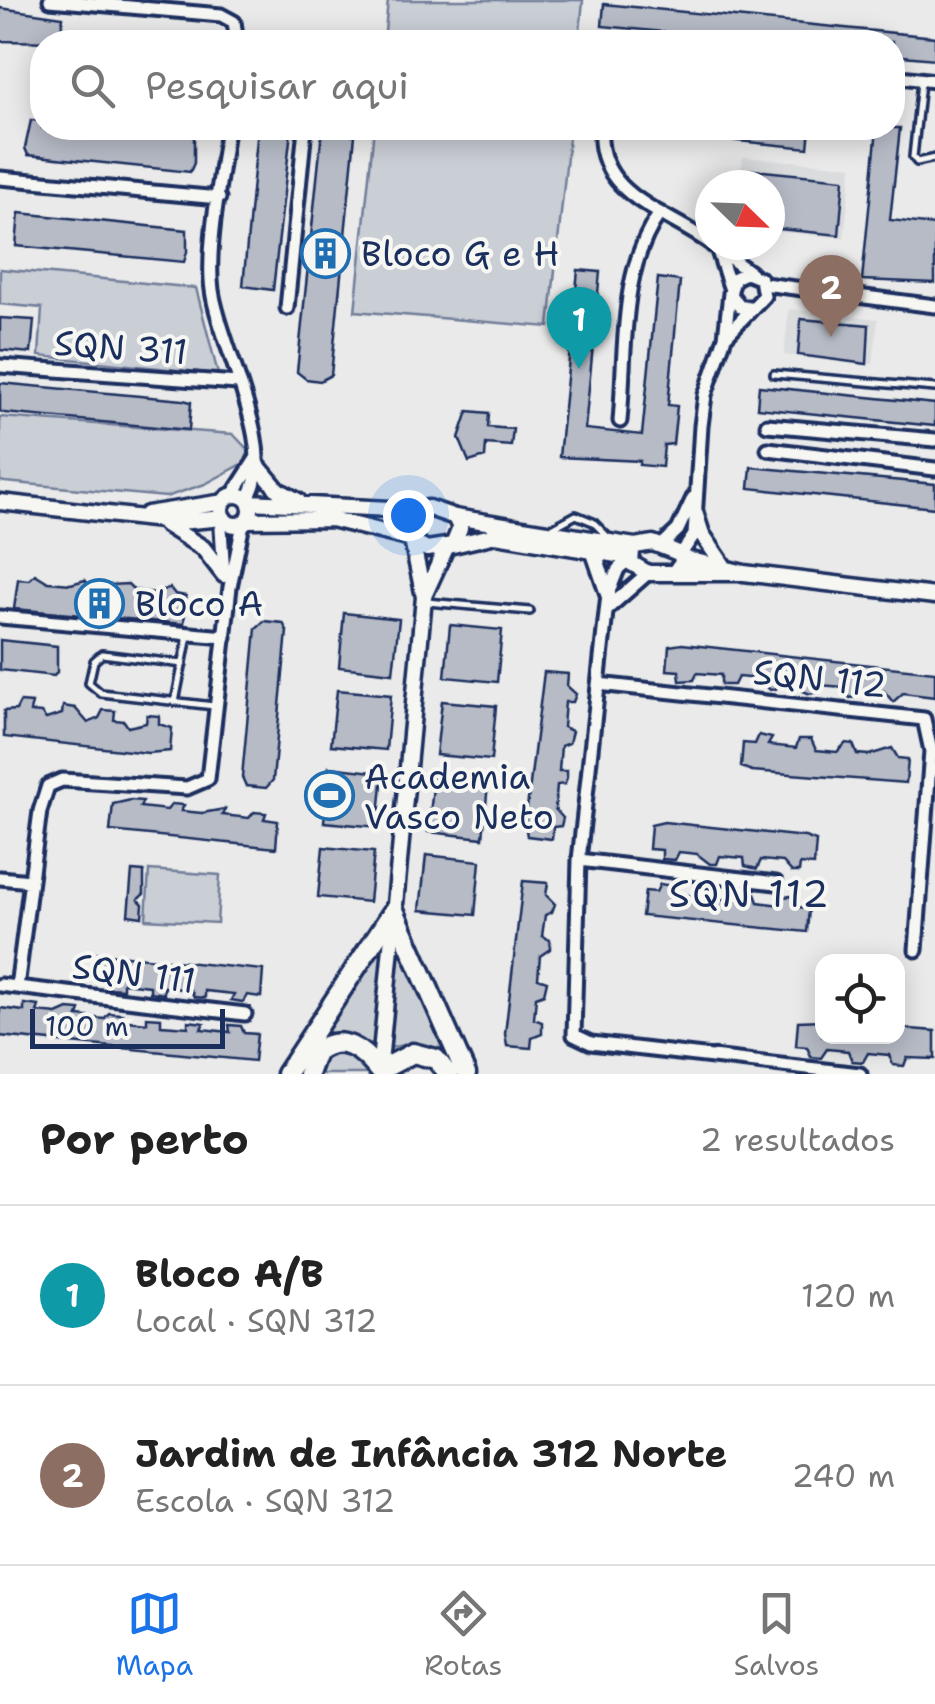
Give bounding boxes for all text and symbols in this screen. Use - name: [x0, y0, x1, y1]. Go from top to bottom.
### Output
- search box: [30, 30, 905, 140]
- icon: search: [65, 58, 120, 113]
- text: Pesquisar aqui: [145, 60, 409, 111]
- north arrow: [695, 170, 785, 260]
- building icon: Bloco G e H: [300, 227, 352, 279]
- place label: Bloco G e H: [361, 230, 559, 277]
- pin: 2: [798, 255, 864, 337]
- pin: 1: [546, 286, 612, 369]
- street label: SQN 311: [53, 319, 189, 375]
- your location: [383, 490, 434, 541]
- building icon: Bloco A: [74, 577, 126, 629]
- place label: Bloco A: [135, 580, 263, 627]
- street label: SQN 112: [751, 648, 889, 708]
- place label: Academia Vasco Neto: [364, 753, 554, 840]
- sports icon: Academia Vasco Neto: [303, 770, 355, 822]
- district label: SQN 112: [669, 868, 831, 919]
- street label: SQN 111: [70, 942, 198, 1004]
- map controls: [815, 954, 905, 1044]
- button: locate: [815, 954, 905, 1044]
- scale bar: [30, 1004, 225, 1048]
- text: 100 m: [45, 1007, 129, 1045]
- text: Por perto: [40, 1111, 249, 1167]
- text: 2 resultados: [700, 1118, 895, 1161]
- text: Bloco A/B: [135, 1248, 324, 1299]
- text: 1: [65, 1274, 80, 1317]
- text: 120 m: [801, 1274, 895, 1317]
- text: Local · SQN 312: [135, 1299, 377, 1342]
- text: Jardim de Infância 312 Norte: [135, 1428, 727, 1479]
- text: 2: [61, 1454, 84, 1497]
- text: 240 m: [792, 1454, 895, 1497]
- text: Escola · SQN 312: [135, 1479, 395, 1522]
- tab: Mapa: [116, 1586, 193, 1684]
- tab: Rotas: [424, 1586, 502, 1684]
- tab: Salvos: [734, 1586, 819, 1684]

